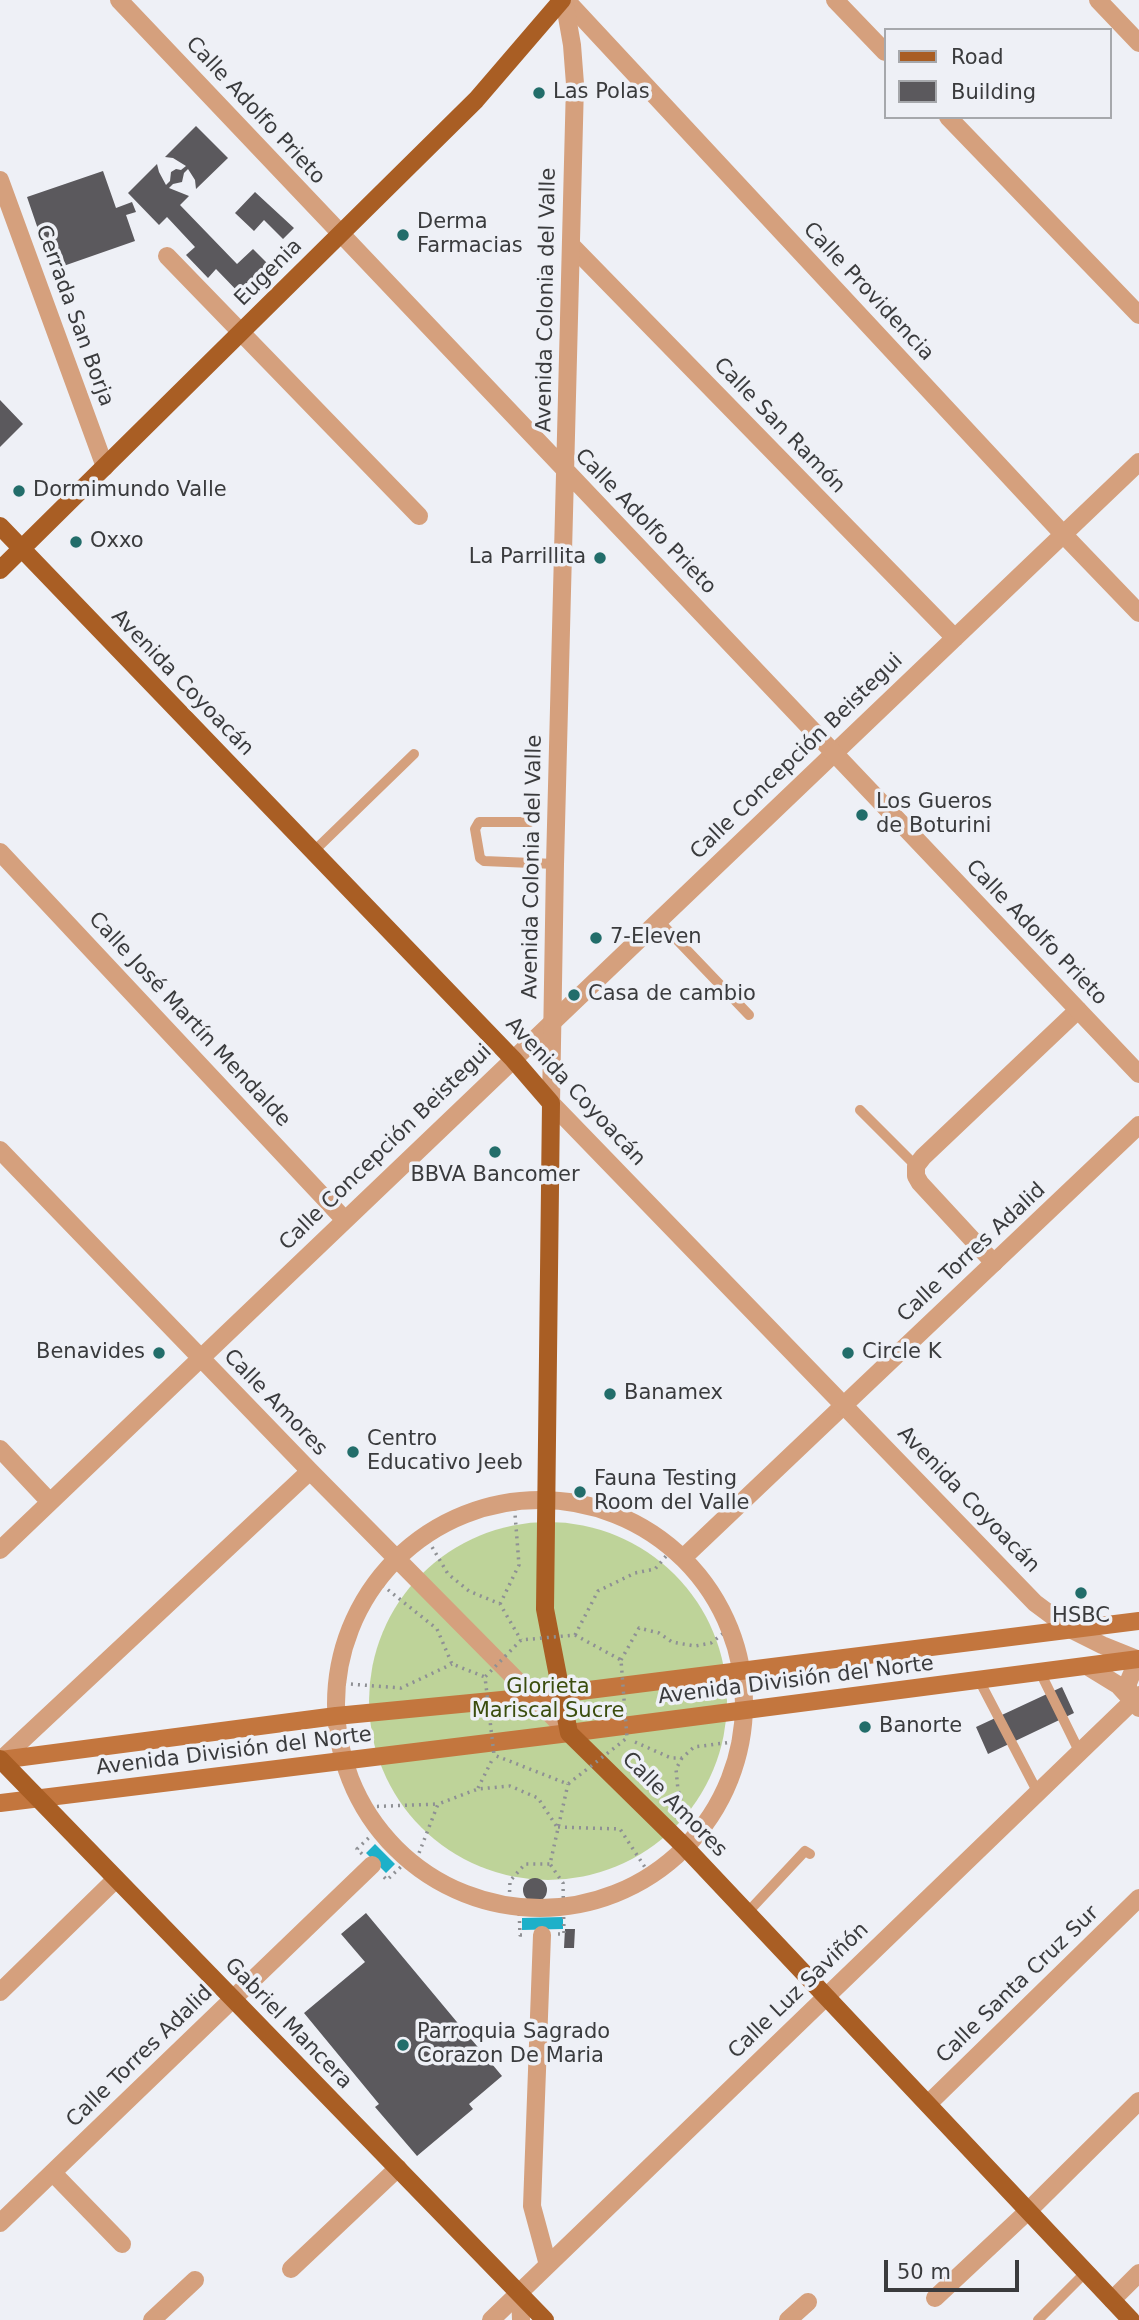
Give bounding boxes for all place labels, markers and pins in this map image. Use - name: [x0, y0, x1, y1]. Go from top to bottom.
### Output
- place label: Las Polas: [553, 80, 650, 106]
- marker: Las Polas: [531, 85, 547, 101]
- place label: Derma Farmacias: [417, 210, 523, 260]
- marker: Derma Farmacias: [395, 227, 411, 243]
- place label: Dormimundo Valle: [33, 478, 227, 504]
- marker: Dormimundo Valle: [11, 483, 27, 499]
- place label: Oxxo: [90, 529, 144, 555]
- marker: Oxxo: [68, 534, 84, 550]
- place label: La Parrillita: [469, 545, 586, 571]
- marker: La Parrillita: [592, 550, 608, 566]
- place label: Los Gueros de Boturini: [876, 790, 992, 840]
- marker: Los Gueros de Boturini: [854, 807, 870, 823]
- place label: 7-Eleven: [610, 925, 702, 951]
- marker: 7-Eleven: [588, 930, 604, 946]
- place label: Casa de cambio: [588, 982, 756, 1008]
- marker: Casa de cambio: [566, 987, 582, 1003]
- marker: BBVA Bancomer: [487, 1144, 503, 1160]
- place label: BBVA Bancomer: [410, 1163, 580, 1189]
- place label: Benavides: [36, 1340, 145, 1366]
- place label: Circle K: [862, 1340, 941, 1366]
- marker: Benavides: [151, 1345, 167, 1361]
- marker: Circle K: [840, 1345, 856, 1361]
- place label: Banamex: [624, 1381, 723, 1407]
- marker: Banamex: [602, 1386, 618, 1402]
- place label: Centro Educativo Jeeb: [367, 1427, 523, 1477]
- marker: Centro Educativo Jeeb: [345, 1444, 361, 1460]
- place label: Fauna Testing Room del Valle: [594, 1467, 749, 1517]
- marker: Fauna Testing Room del Valle: [572, 1484, 588, 1500]
- marker: HSBC: [1073, 1585, 1089, 1601]
- place label: HSBC: [1052, 1604, 1110, 1630]
- place label: Banorte: [879, 1714, 962, 1740]
- marker: Banorte: [857, 1719, 873, 1735]
- place label: Parroquia Sagrado Corazon De Maria: [417, 2020, 610, 2070]
- marker: Parroquia Sagrado Corazon De Maria: [395, 2037, 411, 2053]

